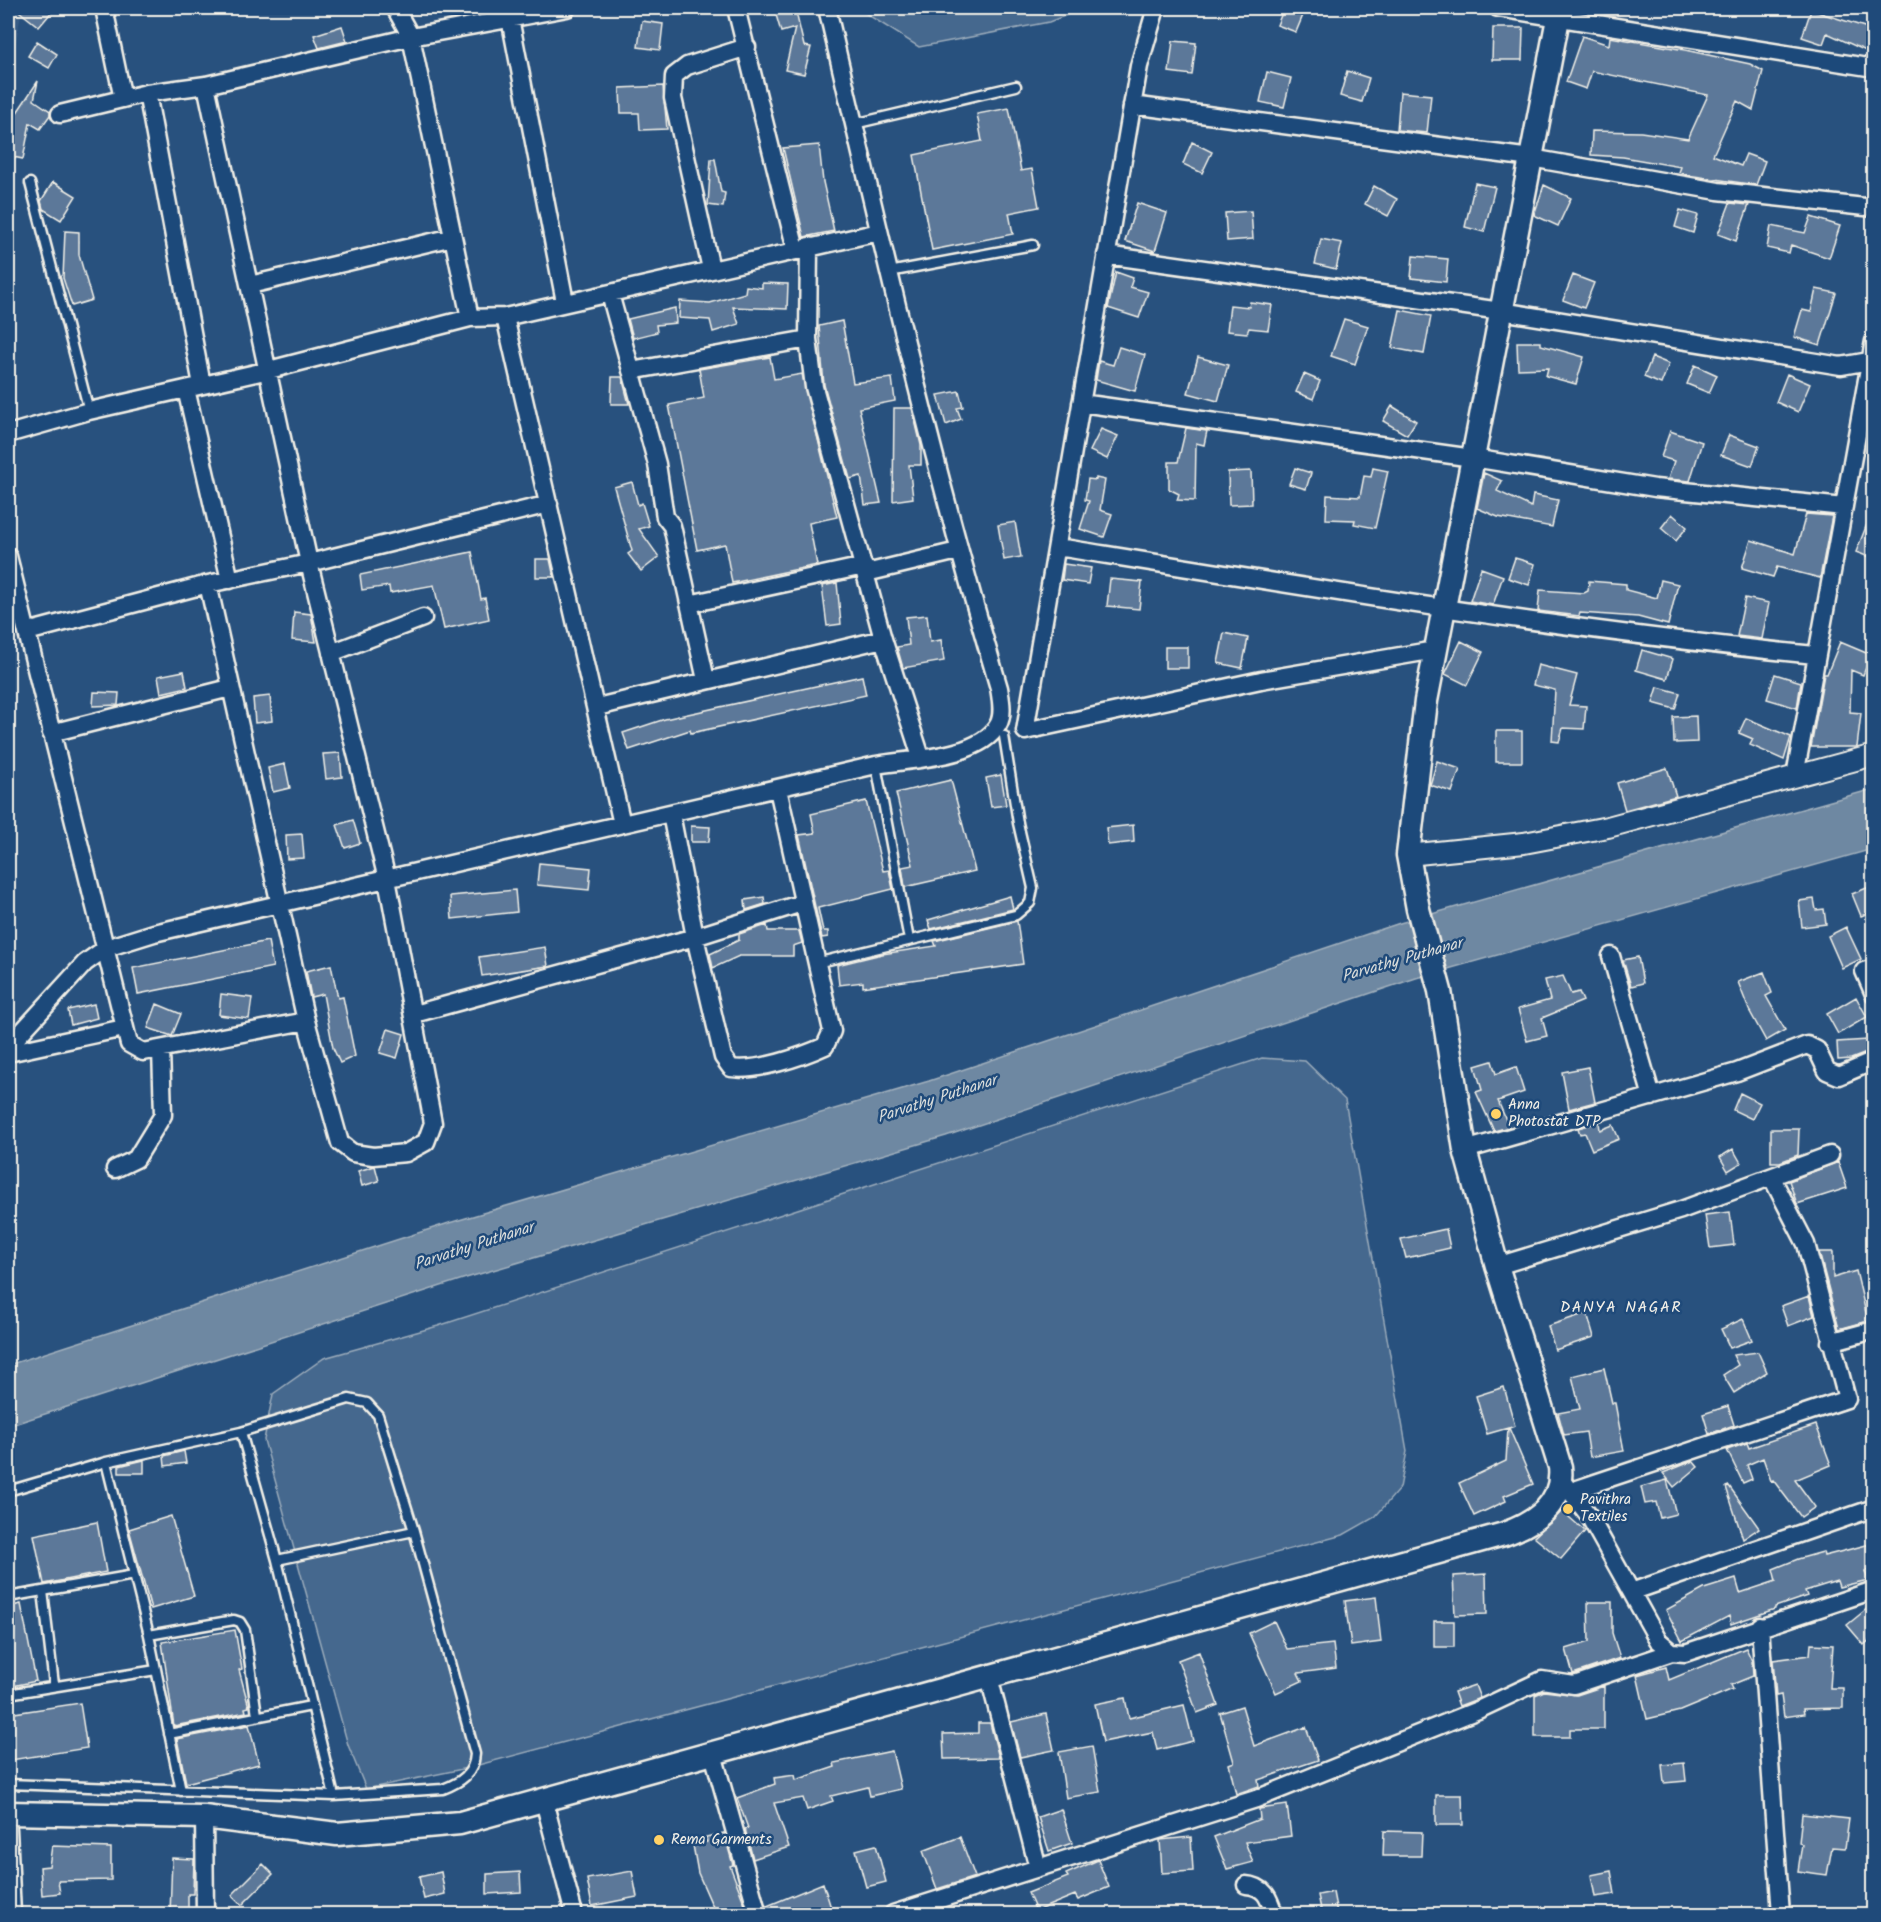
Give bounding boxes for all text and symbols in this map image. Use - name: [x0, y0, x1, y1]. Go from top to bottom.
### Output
- water label: Parvathy Puthanar: [1339, 930, 1469, 989]
- water label: Parvathy Puthanar: [874, 1067, 1004, 1130]
- place label: Anna Photostat DTP: [1508, 1093, 1601, 1134]
- marker: Anna Photostat DTP: [1489, 1107, 1503, 1121]
- water label: Parvathy Puthanar: [411, 1214, 541, 1277]
- district label: DANYA NAGAR: [1560, 1295, 1682, 1320]
- place label: Pavithra Textiles: [1580, 1488, 1631, 1529]
- marker: Pavithra Textiles: [1561, 1502, 1575, 1516]
- place label: Rema Garments: [671, 1828, 772, 1852]
- marker: Rema Garments: [652, 1833, 666, 1847]

